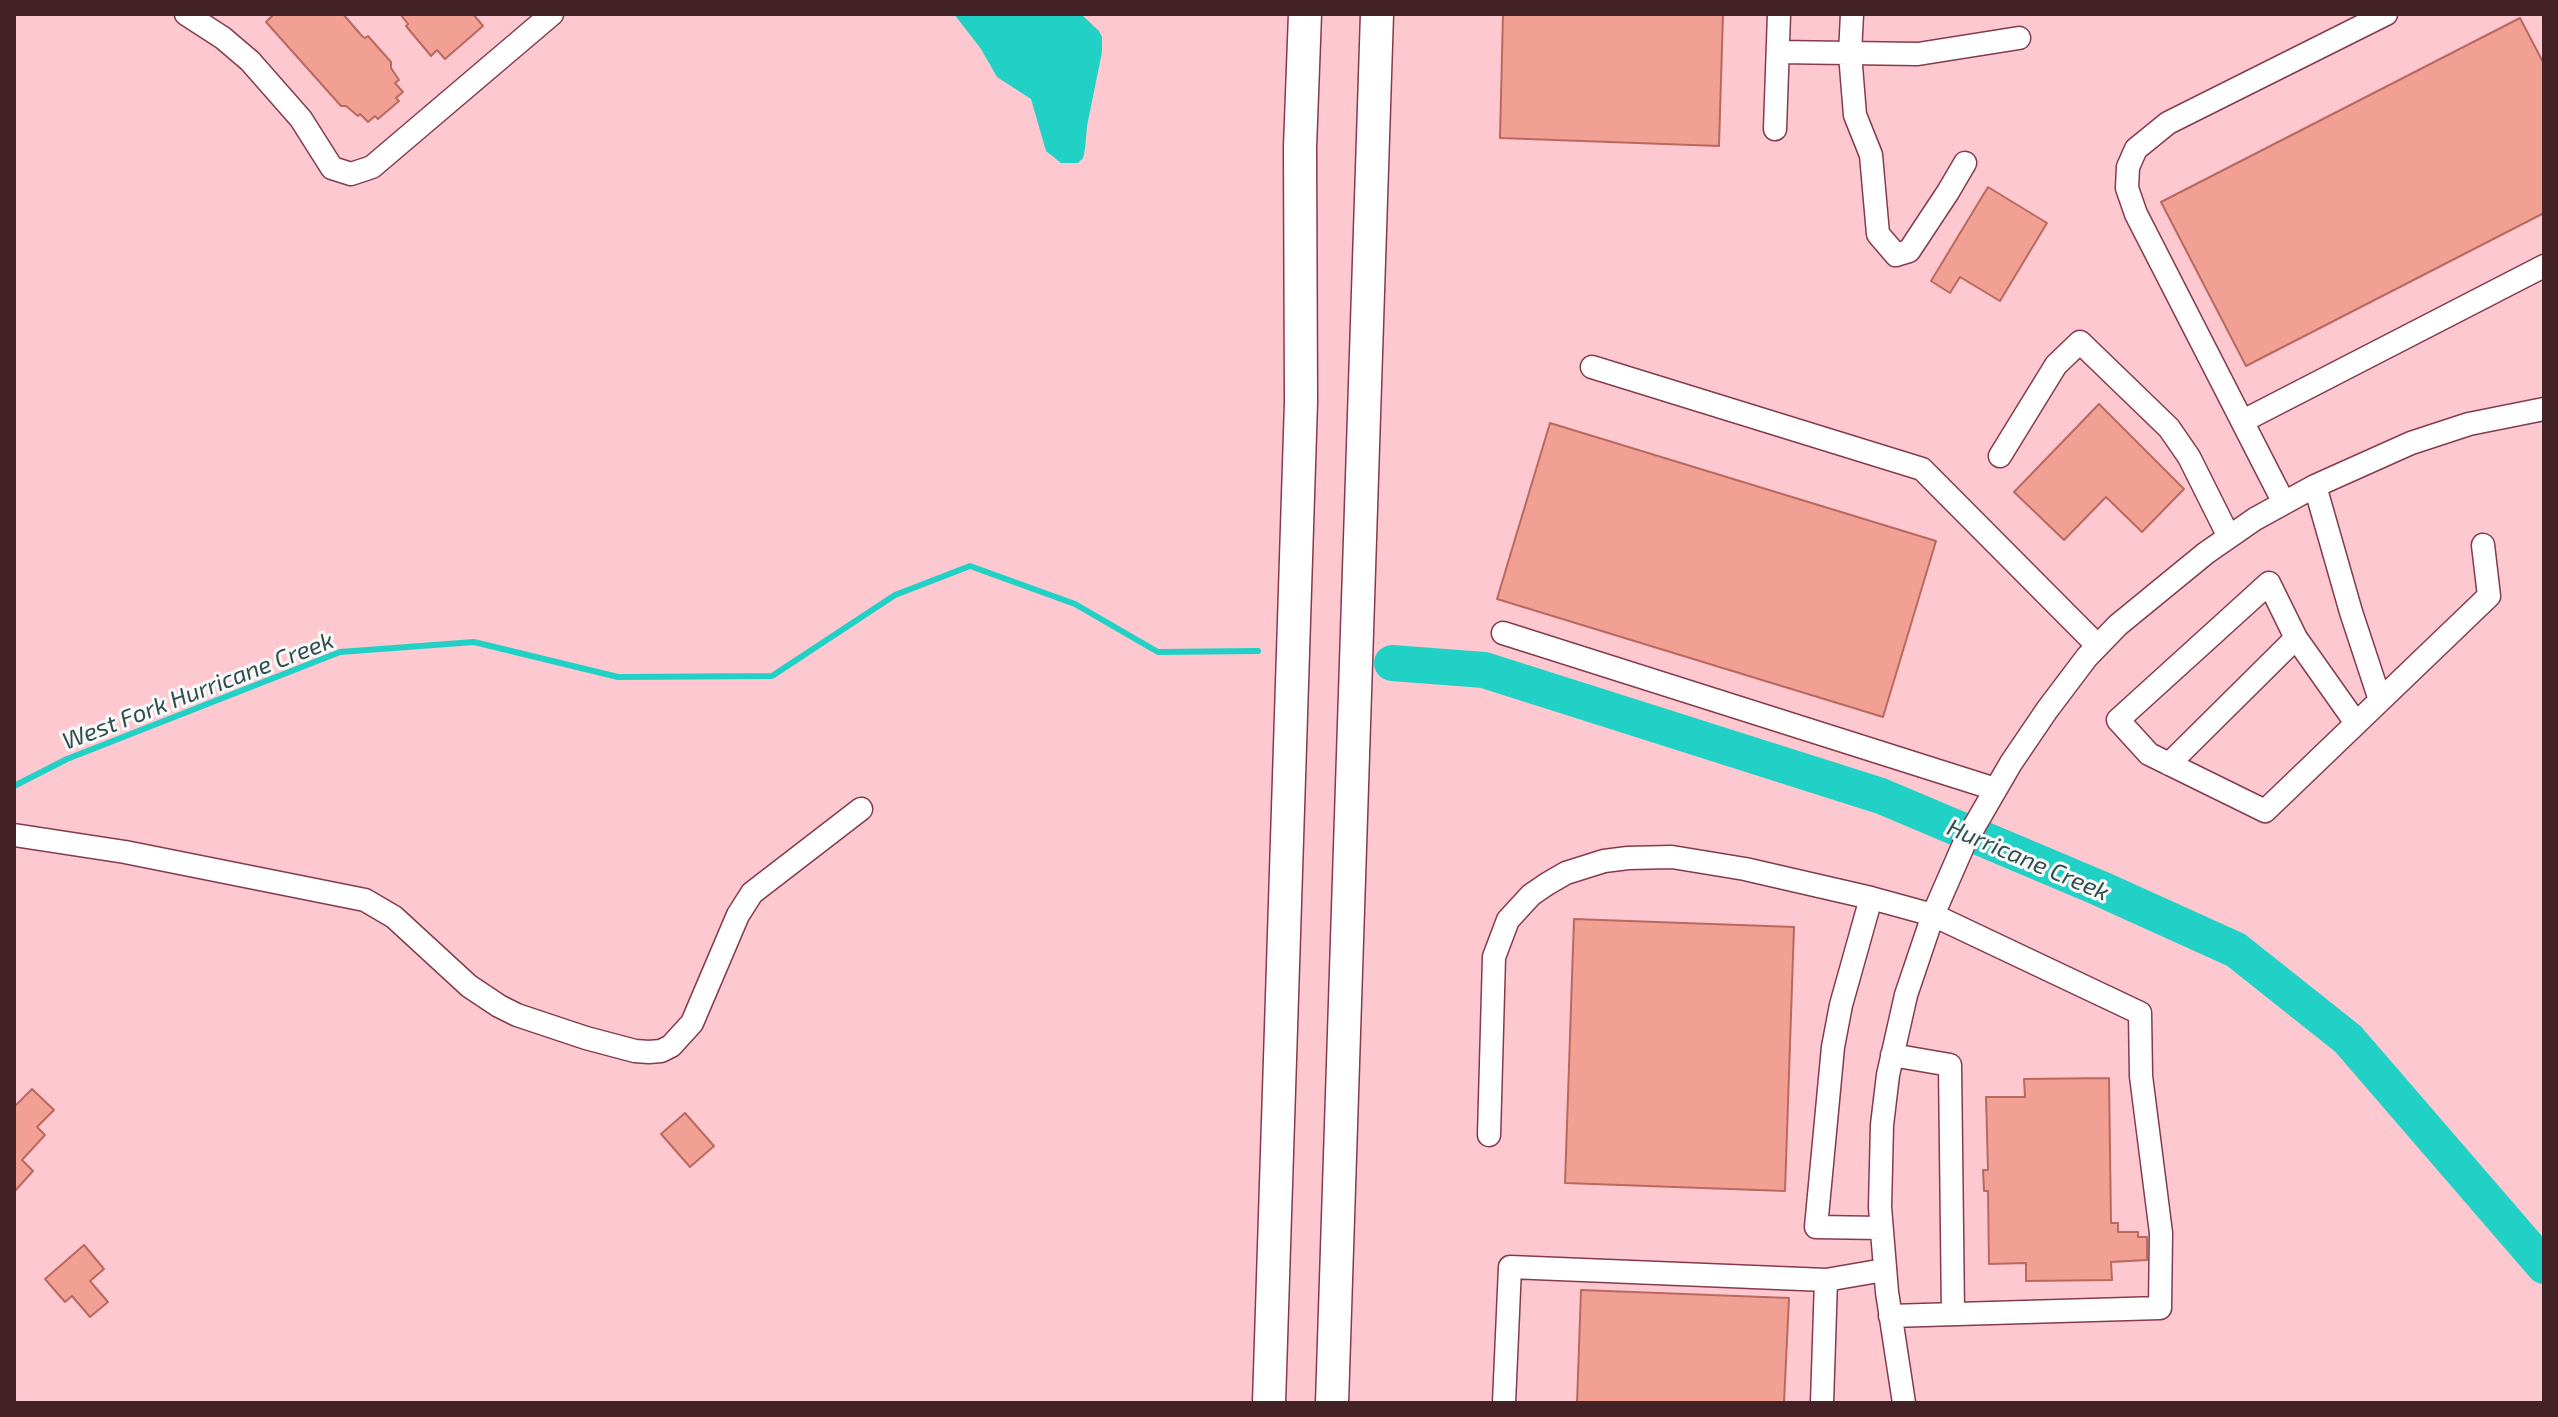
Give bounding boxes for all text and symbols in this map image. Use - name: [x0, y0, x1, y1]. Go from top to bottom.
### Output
- water label: West Fork Hurricane Creek: [58, 626, 338, 756]
- water label: Hurricane Creek: [1943, 813, 2113, 907]

